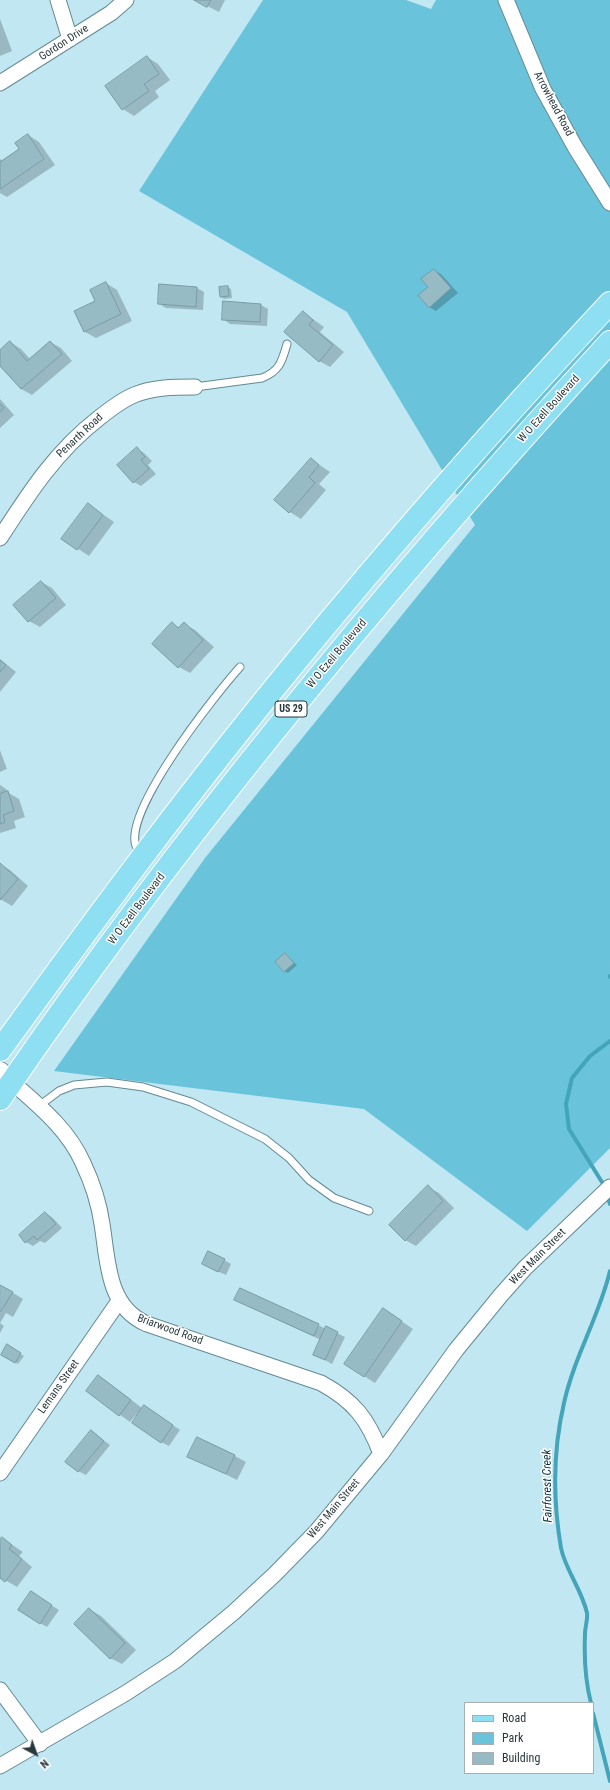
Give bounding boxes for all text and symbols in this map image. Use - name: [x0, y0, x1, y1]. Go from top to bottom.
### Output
- street label: Gordon Drive: [37, 22, 91, 64]
- street label: Arrowhead Road: [530, 69, 576, 139]
- street label: W O Ezell Boulevard: [515, 373, 583, 445]
- street label: Penarth Road: [54, 411, 106, 461]
- street label: W O Ezell Boulevard: [304, 617, 370, 691]
- road number: US 29: [275, 701, 307, 717]
- street label: W O Ezell Boulevard: [106, 871, 168, 947]
- street label: West Main Street: [507, 1226, 569, 1288]
- street label: Briarwood Road: [135, 1312, 205, 1348]
- street label: Lemans Street: [36, 1358, 82, 1416]
- water label: Fairforest Creek: [540, 1449, 556, 1523]
- street label: West Main Street: [305, 1476, 363, 1542]
- legend: [464, 1702, 594, 1774]
- text: Road: [502, 1711, 526, 1725]
- text: Park: [502, 1731, 523, 1745]
- north arrow: [16, 1734, 56, 1774]
- text: Building: [502, 1751, 540, 1765]
- text: N: [37, 1756, 51, 1771]

